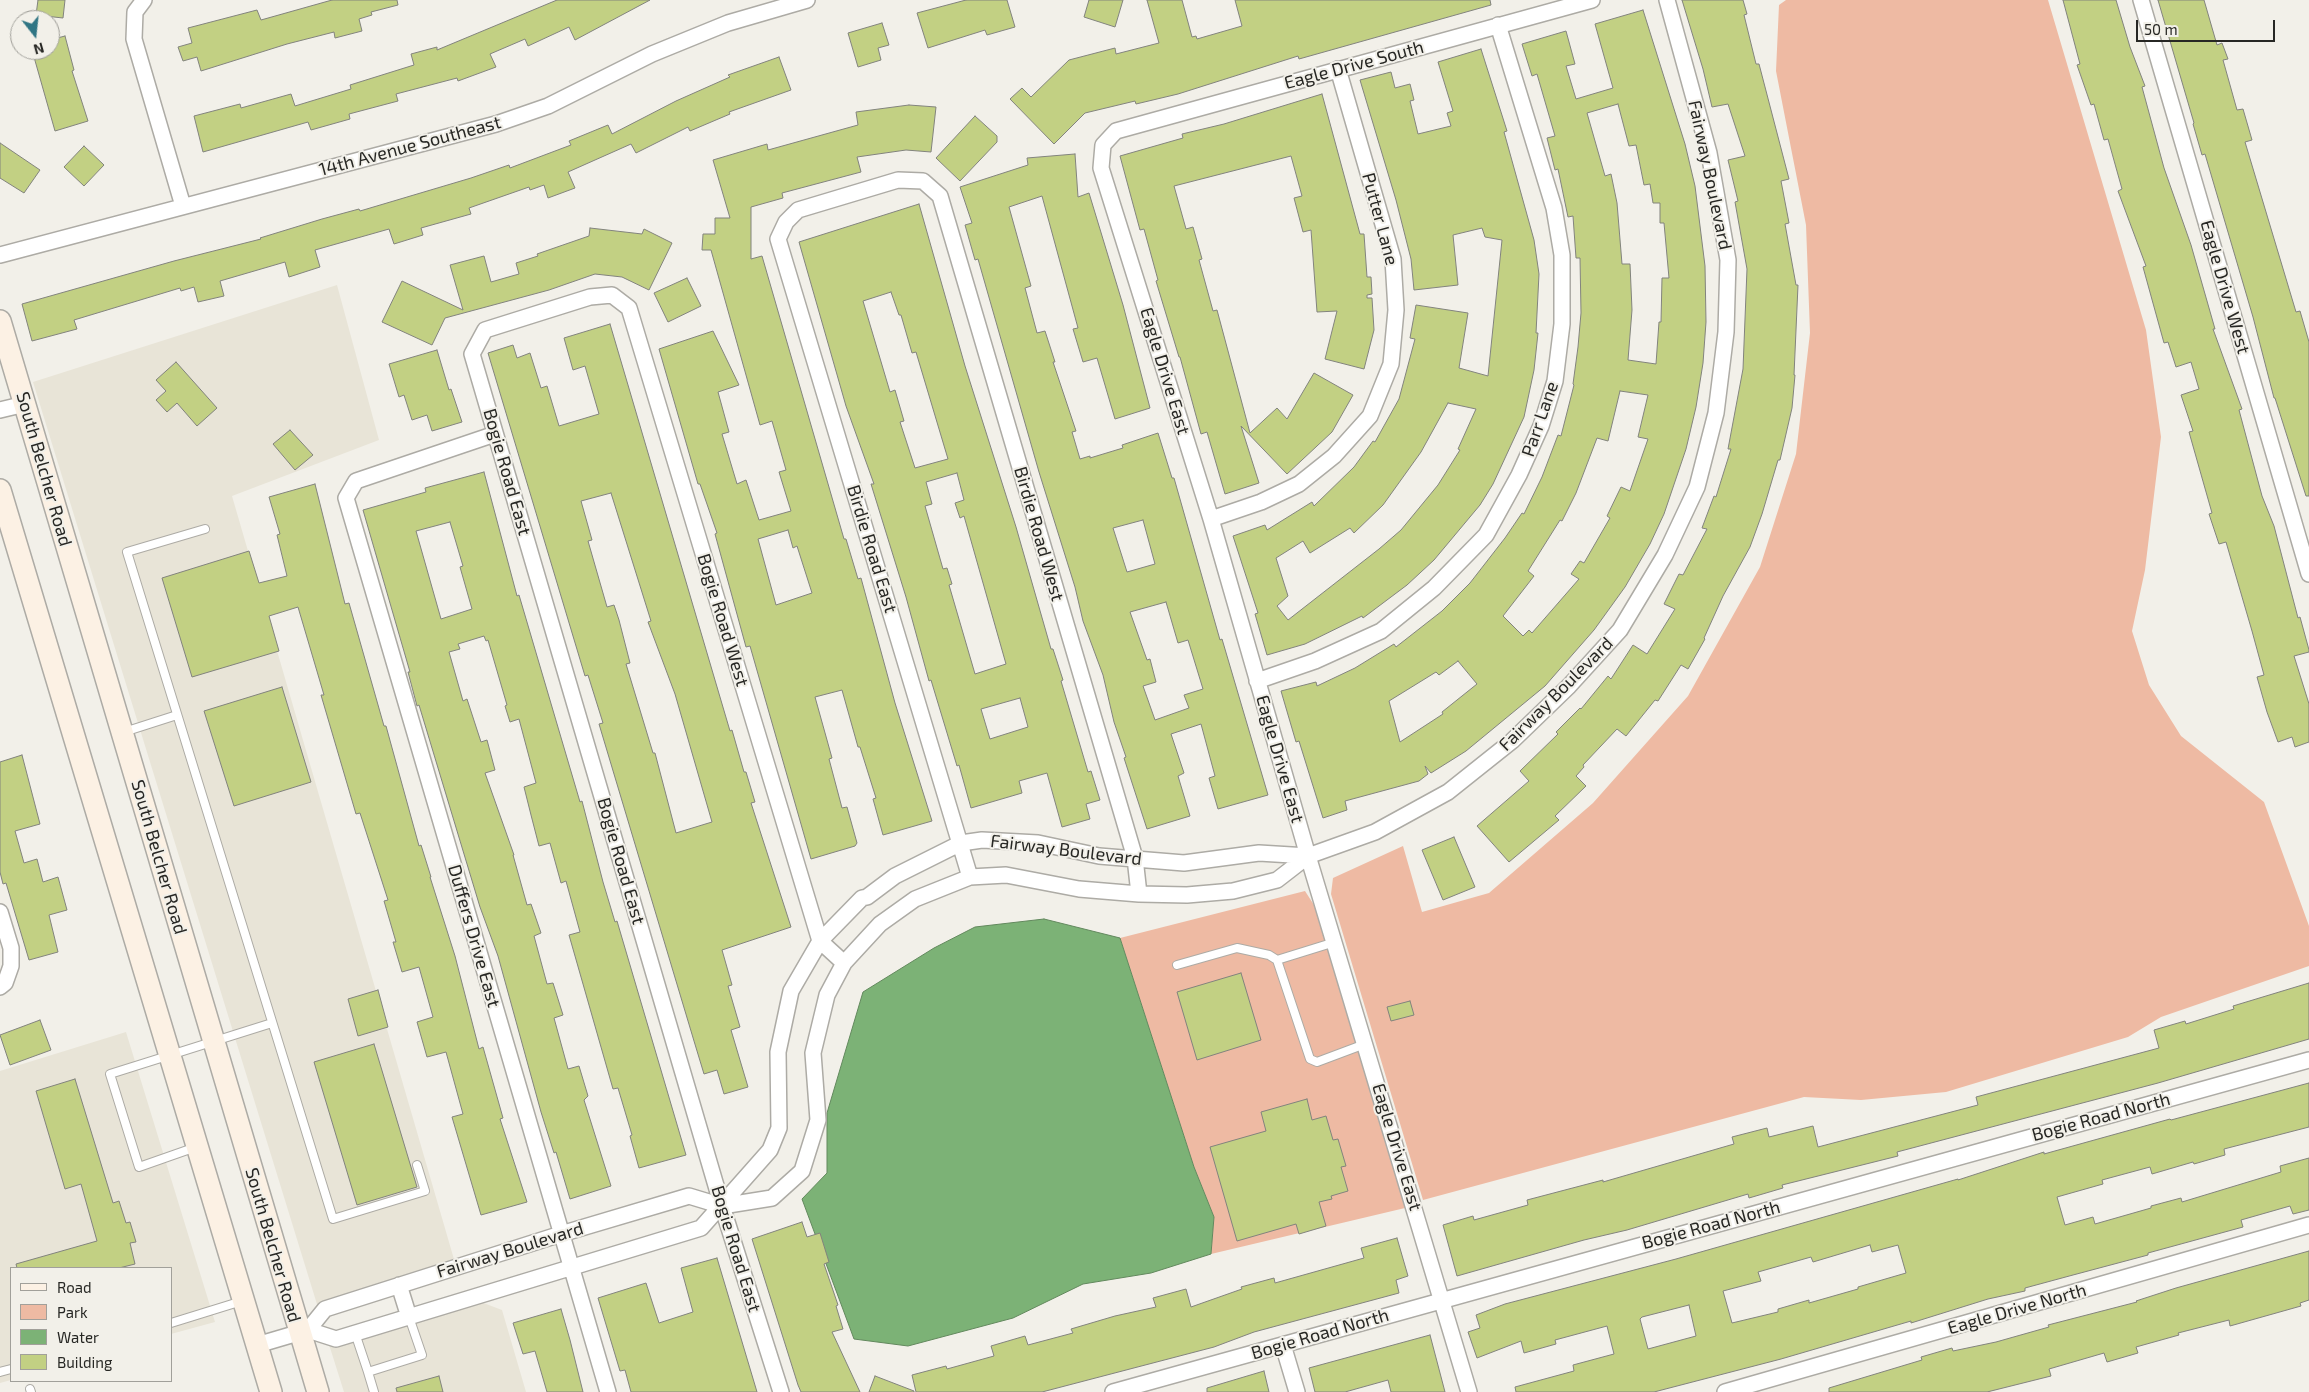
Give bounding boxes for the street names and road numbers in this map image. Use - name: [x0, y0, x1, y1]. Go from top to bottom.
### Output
- street label: Eagle Drive South: [1282, 36, 1426, 94]
- street label: Fairway Boulevard: [1684, 98, 1736, 252]
- street label: 14th Avenue Southeast: [317, 111, 503, 181]
- street label: Putter Lane: [1357, 170, 1403, 268]
- street label: Eagle Drive West: [2196, 218, 2254, 356]
- street label: Eagle Drive East: [1135, 305, 1195, 437]
- street label: Parr Lane: [1517, 379, 1563, 459]
- street label: South Belcher Road: [12, 389, 76, 549]
- street label: Bogie Road East: [479, 406, 535, 538]
- street label: Birdie Road West: [1009, 464, 1069, 604]
- street label: Birdie Road East: [842, 482, 902, 616]
- street label: Bogie Road West: [693, 551, 753, 689]
- street label: Fairway Boulevard: [1495, 633, 1617, 755]
- street label: Eagle Drive East: [1251, 693, 1309, 825]
- street label: South Belcher Road: [127, 777, 191, 937]
- street label: Bogie Road East: [593, 795, 649, 927]
- street label: Fairway Boulevard: [989, 830, 1143, 870]
- street label: Duffers Drive East: [443, 862, 505, 1010]
- street label: Eagle Drive East: [1367, 1081, 1427, 1213]
- street label: Bogie Road North: [2029, 1088, 2173, 1146]
- street label: South Belcher Road: [241, 1165, 305, 1325]
- street label: Bogie Road East: [707, 1183, 765, 1315]
- street label: Bogie Road North: [1639, 1196, 1783, 1254]
- street label: Fairway Boulevard: [434, 1217, 586, 1283]
- street label: Eagle Drive North: [1945, 1279, 2089, 1339]
- street label: Bogie Road North: [1249, 1304, 1391, 1364]

